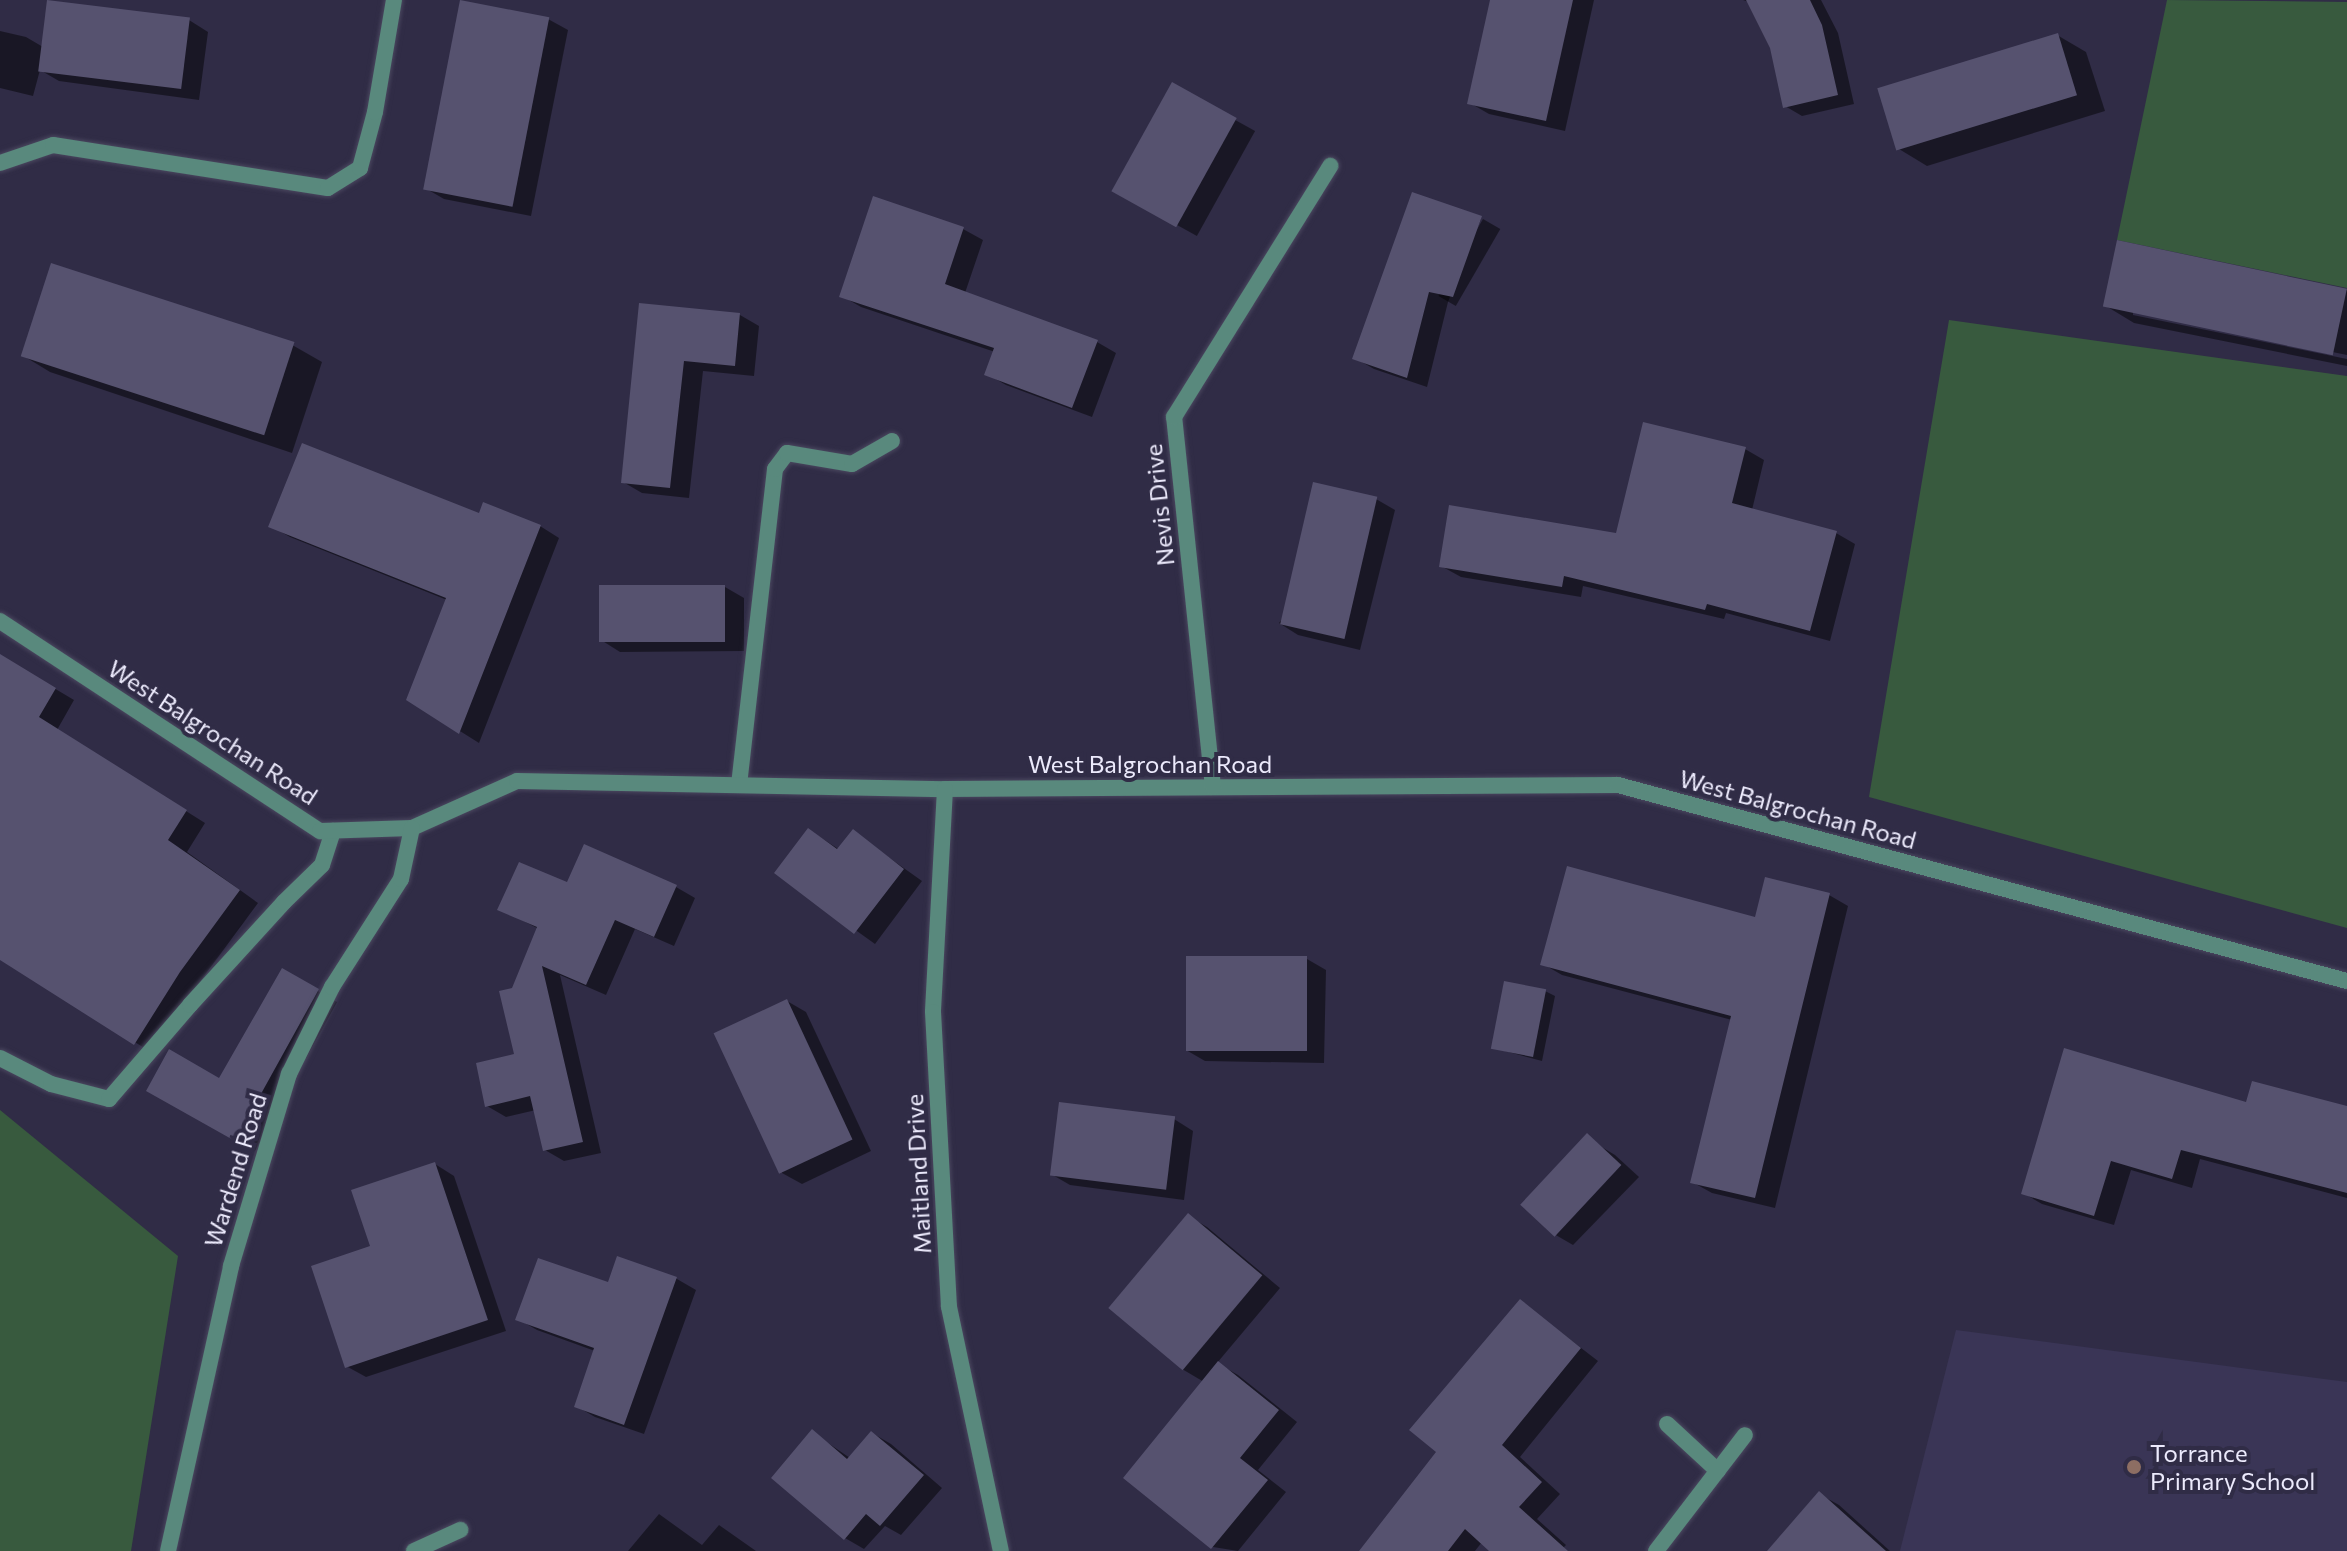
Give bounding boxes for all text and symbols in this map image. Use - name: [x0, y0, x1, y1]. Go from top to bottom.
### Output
- street label: Nevis Drive: [1138, 443, 1180, 567]
- street label: West Balgrochan Road: [103, 653, 323, 811]
- street label: West Balgrochan Road: [1028, 750, 1272, 778]
- street label: West Balgrochan Road: [1676, 764, 1920, 854]
- street label: Wardend Road: [198, 1089, 272, 1251]
- street label: Maitland Drive: [899, 1093, 937, 1255]
- place label: Torrance Primary School: [2150, 1439, 2315, 1495]
- marker: Torrance Primary School: [2125, 1458, 2143, 1476]

